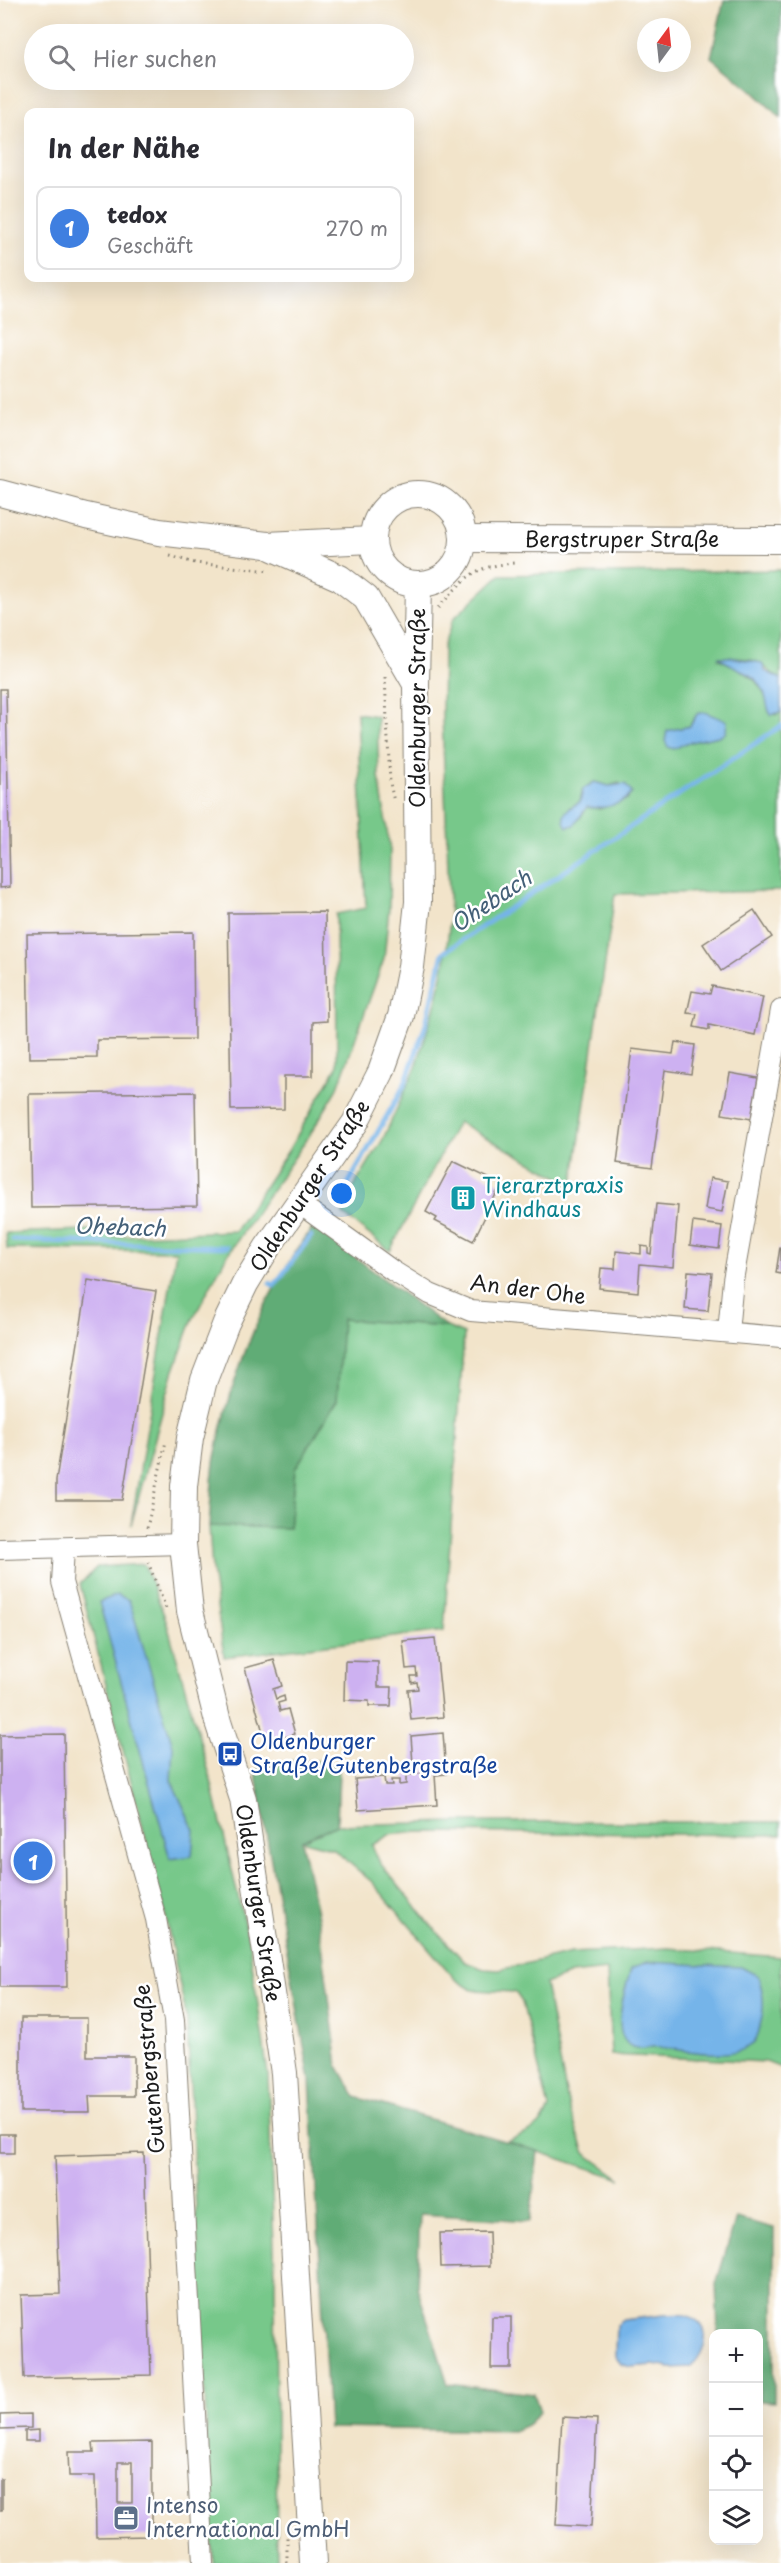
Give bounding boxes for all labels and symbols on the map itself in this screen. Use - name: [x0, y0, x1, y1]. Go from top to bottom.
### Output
- north arrow: [637, 18, 691, 72]
- street label: Bergstruper Straße: [525, 522, 719, 554]
- street label: Oldenburger Straße: [400, 608, 432, 808]
- water label: Ohebach: [443, 860, 538, 939]
- street label: Oldenburger Straße: [240, 1092, 376, 1277]
- place label: Tierarztpraxis Windhaus: [482, 1168, 624, 1224]
- your location: [327, 1179, 356, 1208]
- building icon: Tierarztpraxis Windhaus: [448, 1183, 478, 1213]
- water label: Ohebach: [74, 1207, 168, 1244]
- street label: An der Ohe: [469, 1265, 588, 1311]
- place label: Oldenburger Straße/Gutenbergstraße: [250, 1724, 498, 1780]
- bus stop icon: Oldenburger Straße/Gutenbergstraße: [215, 1739, 245, 1769]
- street label: Oldenburger Straße: [229, 1801, 291, 2004]
- pin: 1: [14, 1838, 52, 1884]
- street label: Gutenbergstraße: [125, 1983, 171, 2155]
- place label: Intenso International GmbH: [146, 2488, 350, 2544]
- office icon: Intenso International GmbH: [111, 2503, 141, 2533]

